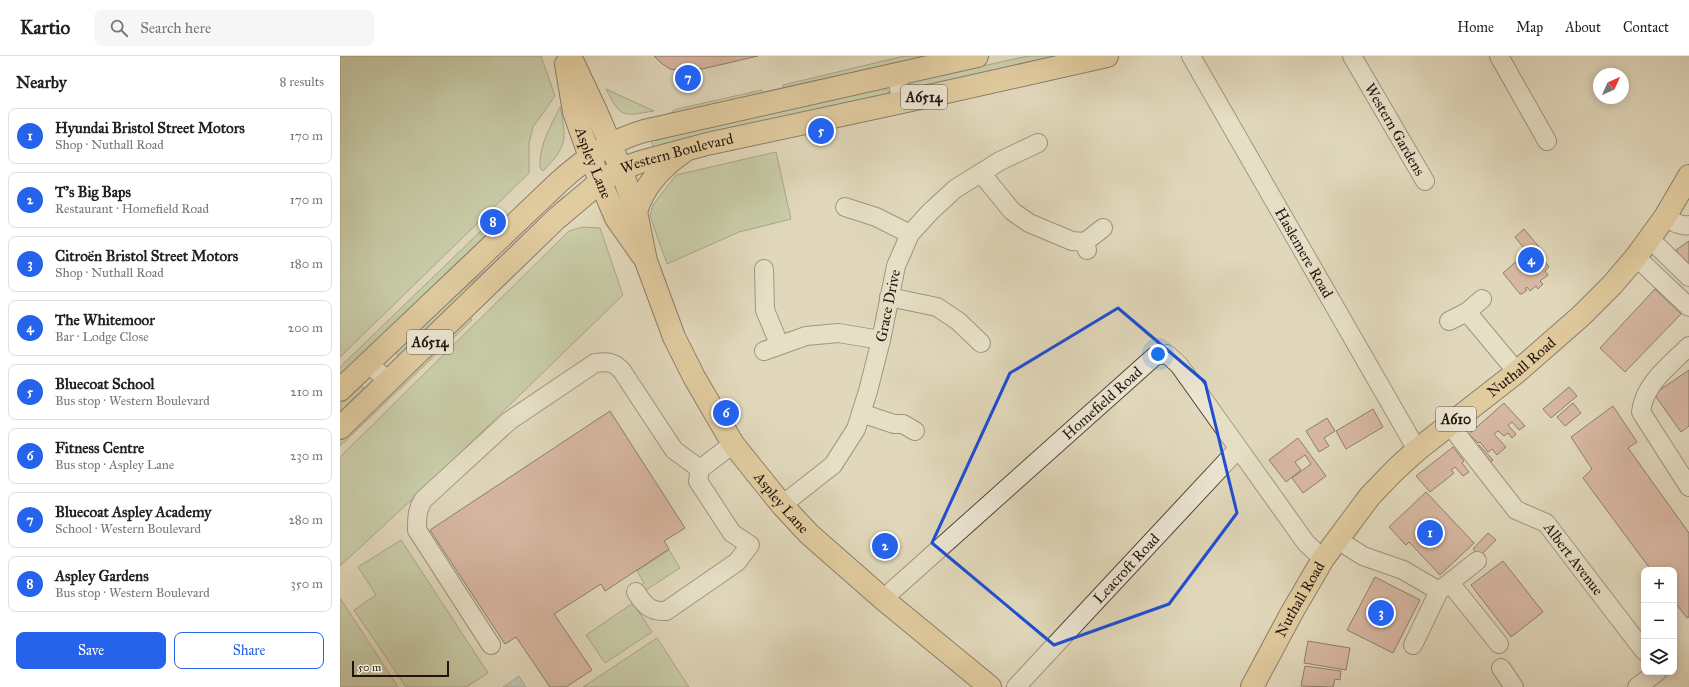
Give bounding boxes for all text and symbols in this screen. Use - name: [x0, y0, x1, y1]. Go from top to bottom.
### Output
- search box: [94, 10, 374, 46]
- text: Kartio: [20, 16, 70, 39]
- icon: search: [108, 17, 130, 39]
- text: Search here: [140, 19, 211, 37]
- text: Home: [1457, 19, 1494, 36]
- text: Map: [1516, 19, 1543, 36]
- text: About: [1565, 19, 1601, 36]
- text: Contact: [1623, 19, 1669, 36]
- pin: 7: [675, 63, 701, 93]
- north arrow: [1593, 68, 1629, 104]
- text: Nearby: [16, 72, 67, 93]
- text: 8 results: [280, 74, 324, 90]
- street label: Western Gardens: [1361, 80, 1429, 179]
- road number: A6514: [901, 85, 947, 109]
- pin: 5: [808, 116, 834, 146]
- text: Hyundai Bristol Street Motors: [55, 119, 245, 137]
- street label: Aspley Lane: [571, 124, 616, 201]
- text: 1: [27, 128, 33, 144]
- text: 170 m: [290, 128, 323, 144]
- street label: Western Boulevard: [618, 129, 736, 177]
- text: Shop · Nuthall Road: [55, 137, 164, 153]
- text: T's Big Baps: [55, 183, 131, 201]
- text: 2: [27, 192, 33, 208]
- text: 170 m: [290, 192, 323, 208]
- text: Restaurant · Homefield Road: [55, 201, 209, 217]
- street label: Haslemere Road: [1271, 205, 1337, 302]
- pin: 8: [480, 207, 506, 237]
- pin: 4: [1518, 245, 1544, 275]
- text: Citroën Bristol Street Motors: [55, 247, 238, 265]
- text: 3: [27, 256, 33, 272]
- text: 180 m: [290, 256, 323, 272]
- text: Shop · Nuthall Road: [55, 265, 164, 281]
- street label: Grace Drive: [872, 268, 904, 344]
- text: The Whitemoor: [55, 311, 155, 329]
- text: 4: [26, 320, 34, 336]
- text: 200 m: [288, 320, 323, 336]
- text: Bar · Lodge Close: [55, 329, 149, 345]
- road number: A6514: [407, 330, 453, 354]
- street label: Nuthall Road: [1483, 333, 1560, 401]
- your location: [1148, 344, 1168, 364]
- street label: Homefield Road: [1059, 362, 1146, 443]
- text: Bluecoat School: [55, 375, 155, 393]
- text: 5: [27, 384, 33, 400]
- text: 210 m: [290, 384, 323, 400]
- text: Bus stop · Western Boulevard: [55, 393, 210, 409]
- pin: 6: [713, 398, 739, 428]
- road number: A610: [1436, 407, 1476, 431]
- text: Fitness Centre: [55, 439, 144, 457]
- text: 6: [27, 448, 33, 464]
- text: 230 m: [290, 448, 323, 464]
- text: Bus stop · Aspley Lane: [55, 457, 174, 473]
- street label: Aspley Lane: [750, 468, 813, 537]
- text: Bluecoat Aspley Academy: [55, 503, 211, 521]
- text: 7: [27, 512, 33, 528]
- text: 280 m: [288, 512, 323, 528]
- pin: 1: [1417, 518, 1443, 548]
- street label: Albert Avenue: [1539, 518, 1607, 599]
- text: School · Western Boulevard: [55, 521, 201, 537]
- street label: Leacroft Road: [1090, 530, 1164, 607]
- pin: 2: [872, 531, 898, 561]
- street label: Nuthall Road: [1271, 558, 1329, 640]
- text: Aspley Gardens: [55, 567, 149, 585]
- map controls: [1641, 567, 1677, 675]
- button: +: [1641, 567, 1677, 603]
- text: 8: [27, 576, 33, 592]
- text: 350 m: [290, 576, 323, 592]
- text: Bus stop · Western Boulevard: [55, 585, 210, 601]
- pin: 3: [1368, 598, 1394, 628]
- button: −: [1641, 603, 1677, 639]
- button: Save: [16, 632, 166, 669]
- button: Share: [174, 632, 324, 669]
- button: layers: [1641, 639, 1677, 675]
- scale bar: [352, 659, 449, 678]
- text: 50 m: [358, 661, 381, 674]

